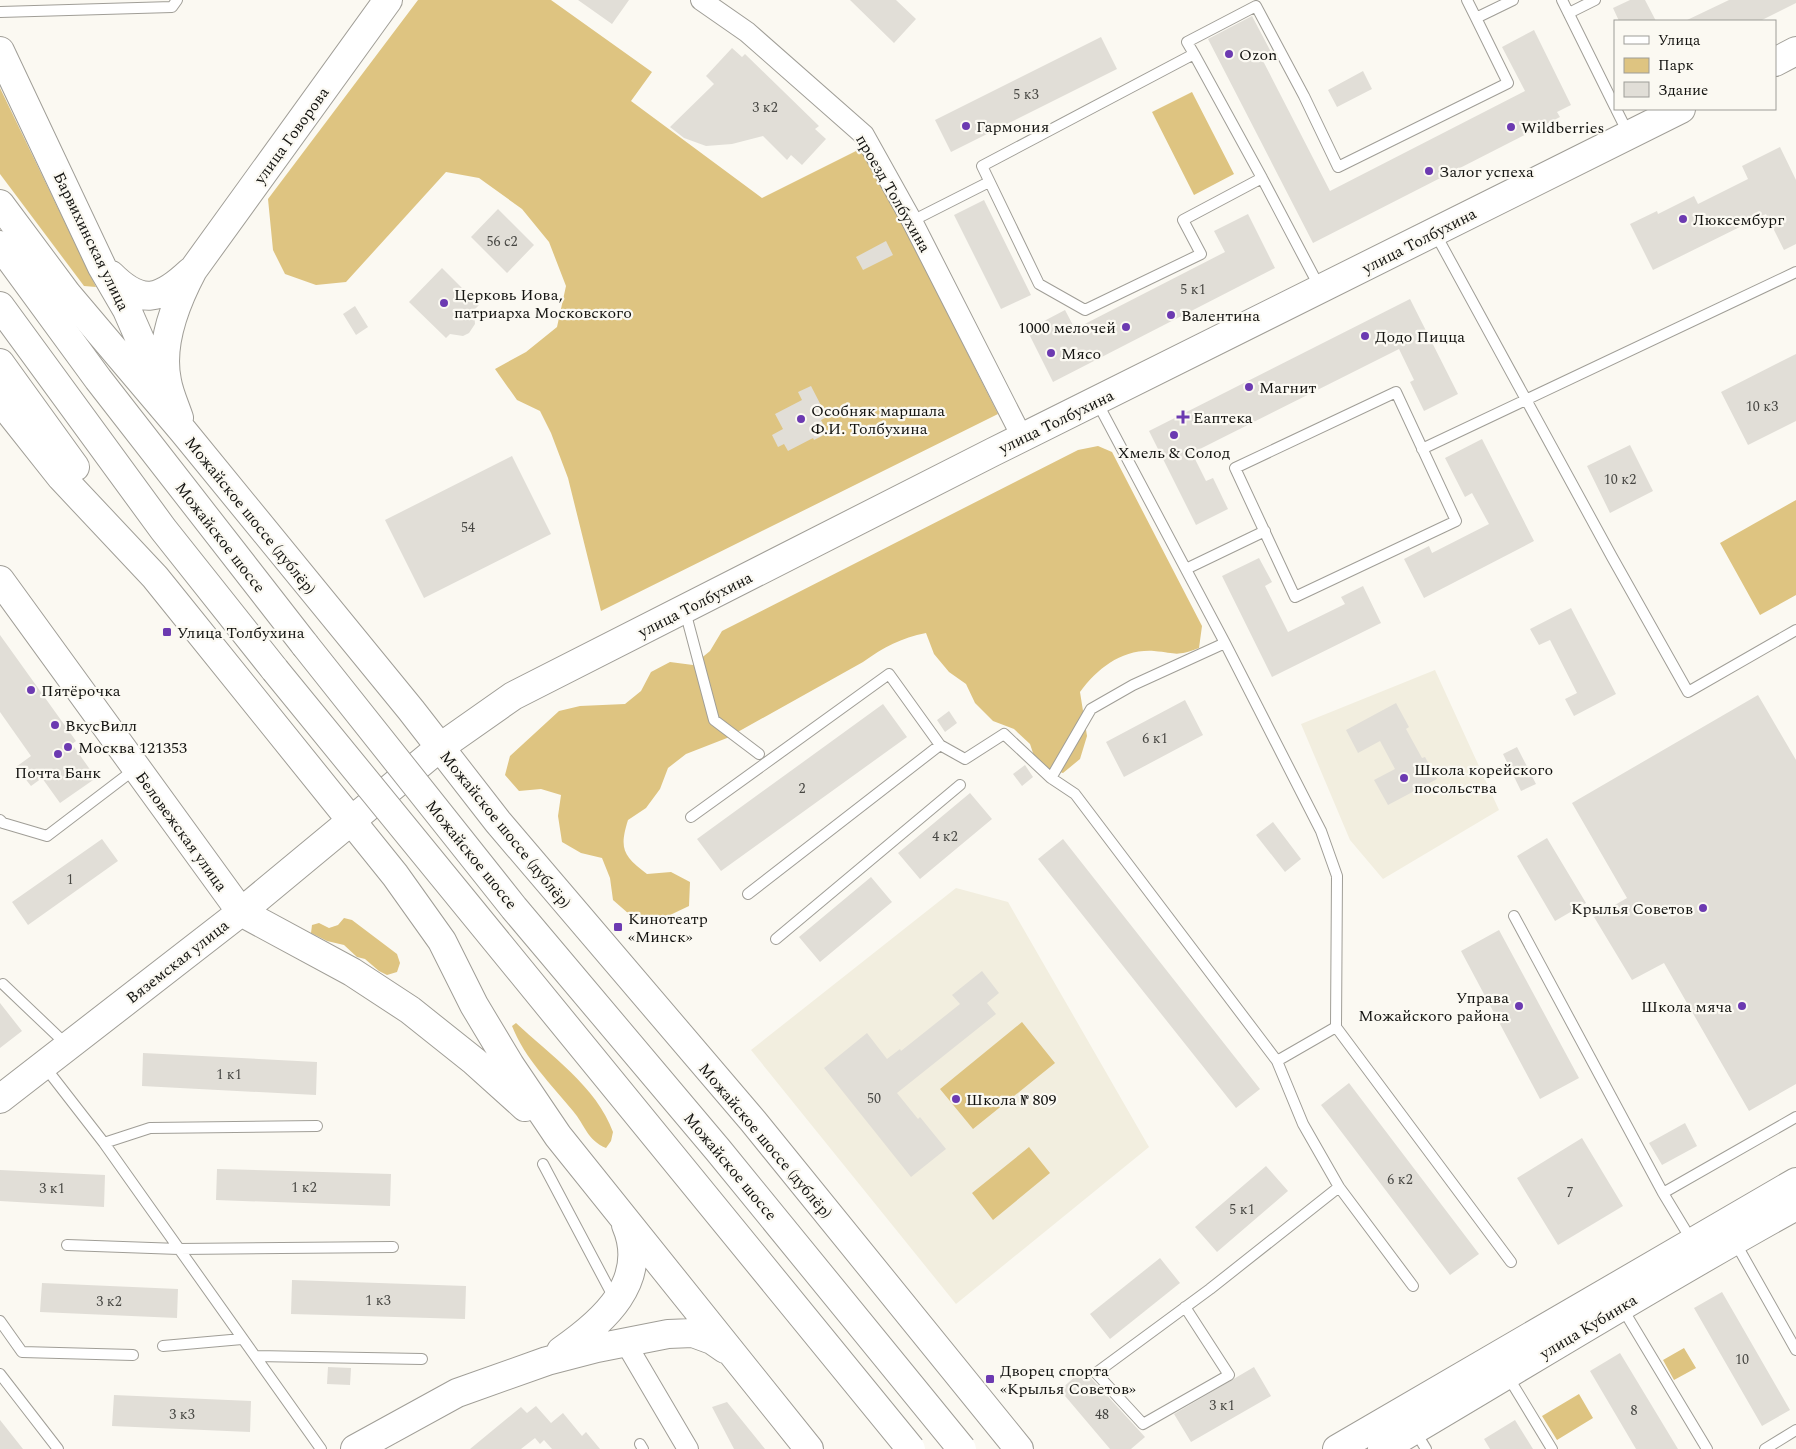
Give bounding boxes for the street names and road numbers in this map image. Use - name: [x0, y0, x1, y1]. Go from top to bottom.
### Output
- street label: улица Говорова: [248, 82, 335, 190]
- street label: проезд Толбухина: [850, 130, 937, 257]
- street label: Барвихинская улица: [47, 168, 135, 315]
- street label: улица Толбухина: [1357, 202, 1481, 280]
- street label: улица Толбухина: [994, 384, 1118, 461]
- street label: Можайское шоссе (дублёр): [182, 432, 320, 598]
- street label: Можайское шоссе: [172, 478, 270, 596]
- street label: улица Толбухина: [633, 566, 757, 644]
- street label: Можайское шоссе (дублёр): [437, 746, 575, 912]
- street label: Беловежская улица: [129, 767, 233, 897]
- street label: Можайское шоссе: [422, 796, 522, 912]
- street label: Вяземская улица: [121, 914, 234, 1010]
- street label: Можайское шоссе (дублёр): [695, 1058, 837, 1222]
- street label: Можайское шоссе: [680, 1108, 782, 1224]
- street label: улица Кубинка: [1534, 1288, 1642, 1366]

